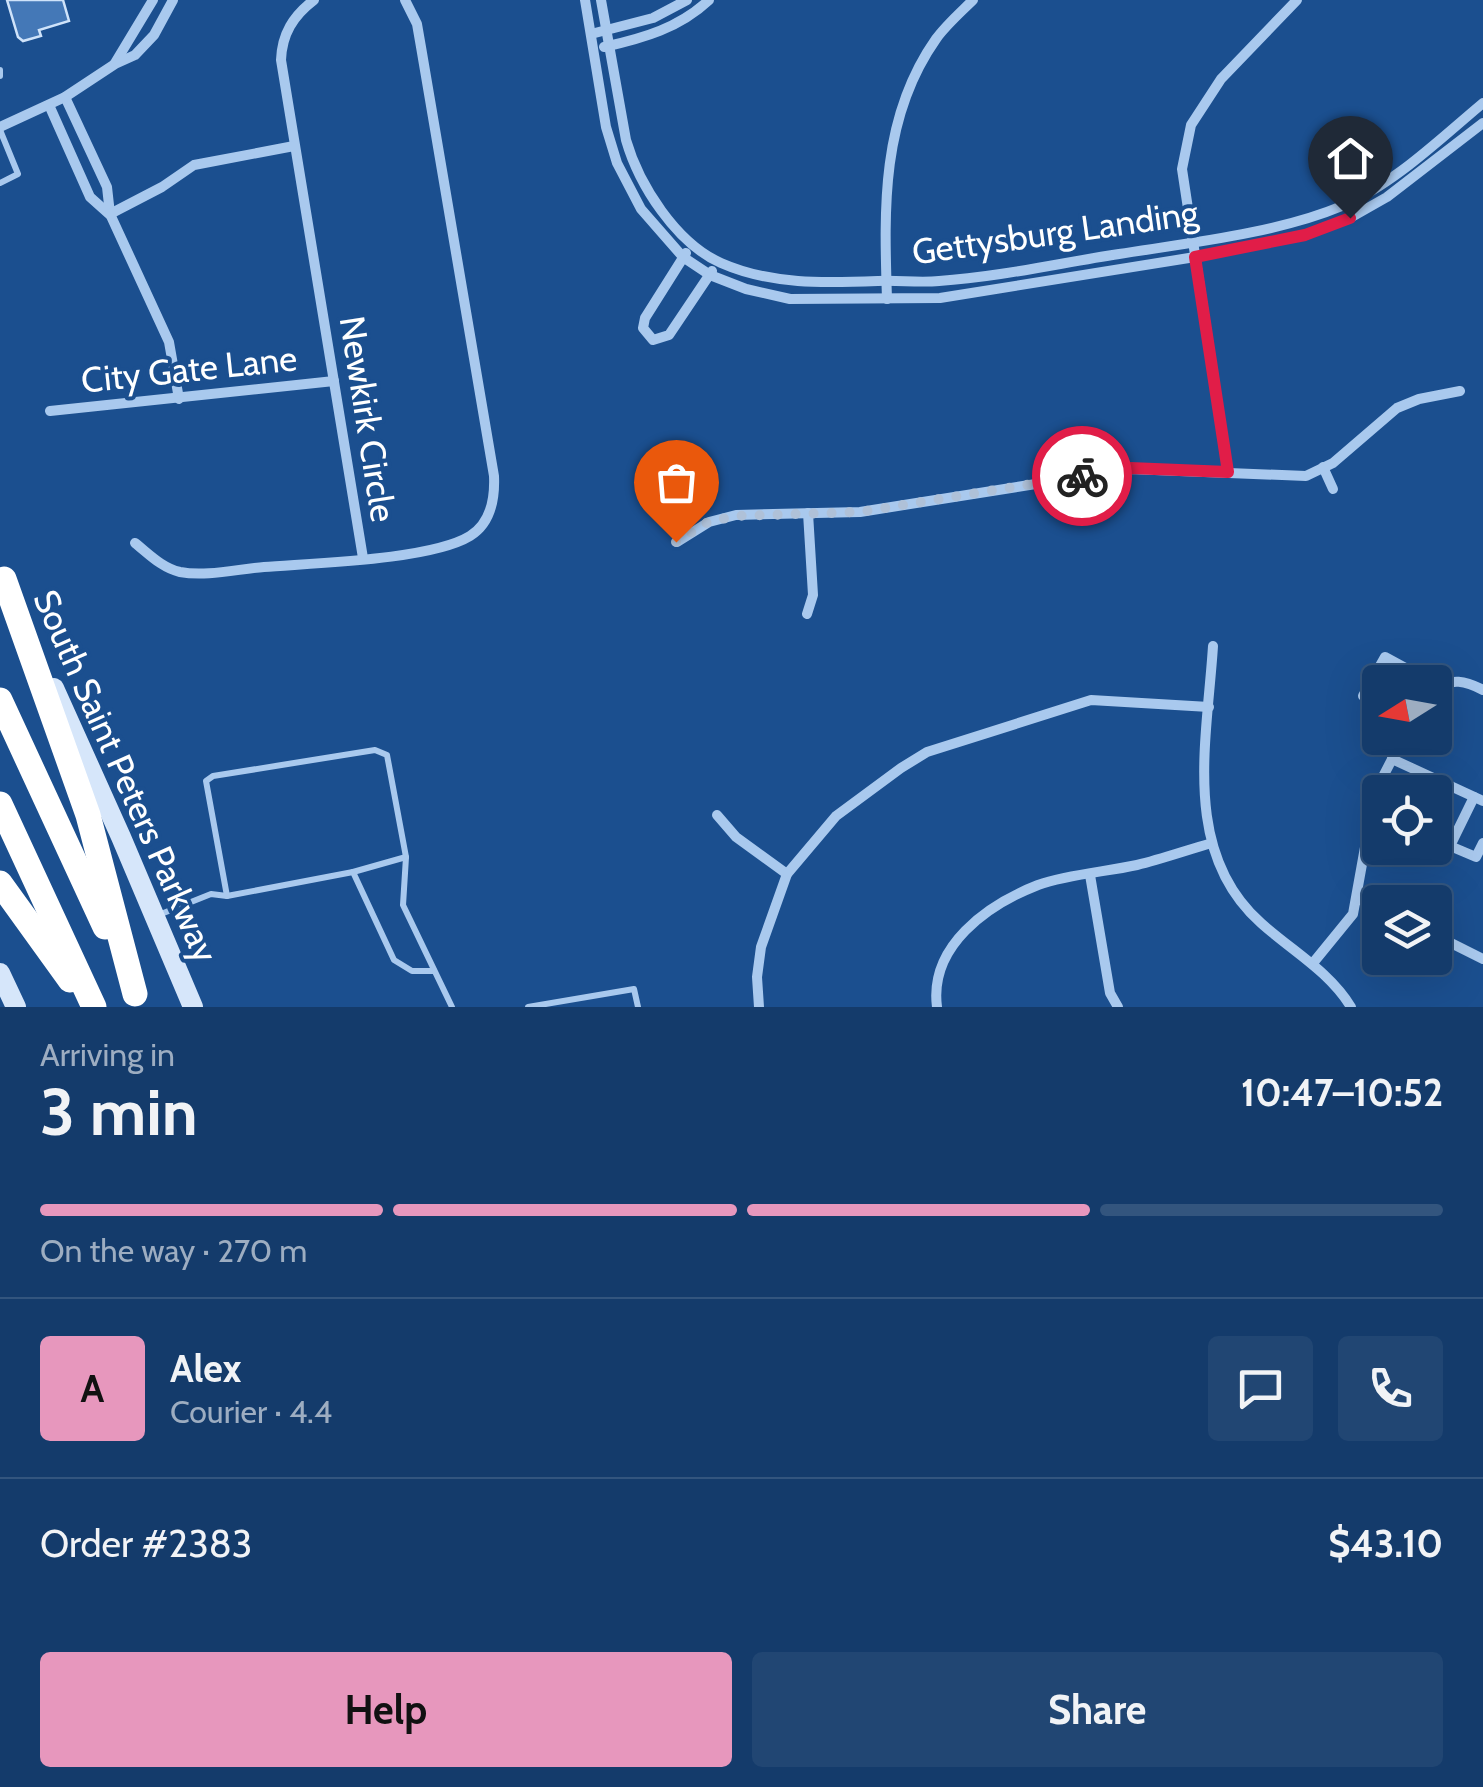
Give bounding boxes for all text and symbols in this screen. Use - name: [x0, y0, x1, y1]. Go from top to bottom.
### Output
- pin: [1308, 116, 1393, 219]
- icon: home: [1323, 131, 1378, 186]
- street label: Gettysburg Landing: [909, 191, 1201, 273]
- street label: Newkirk Circle: [331, 313, 405, 525]
- street label: City Gate Lane: [79, 336, 299, 402]
- courier: [1032, 426, 1132, 526]
- pin: [634, 440, 719, 543]
- icon: bike: [1055, 449, 1110, 504]
- icon: bag: [649, 455, 704, 510]
- street label: South Saint Peters Parkway: [24, 583, 228, 969]
- north arrow: [1362, 665, 1452, 755]
- map controls: [1362, 665, 1452, 975]
- button: locate: [1362, 775, 1452, 865]
- button: layers: [1362, 885, 1452, 975]
- text: Arriving in: [40, 1035, 175, 1074]
- text: 10:47–10:52: [1241, 1069, 1443, 1116]
- text: 3 min: [40, 1072, 198, 1151]
- text: On the way · 270 m: [40, 1231, 307, 1270]
- button: chat: [1208, 1336, 1313, 1441]
- button: phone: [1338, 1336, 1443, 1441]
- text: Alex: [170, 1345, 241, 1392]
- text: A: [81, 1365, 104, 1412]
- text: Courier · 4.4: [170, 1392, 332, 1431]
- text: Order #2383: [40, 1520, 252, 1567]
- text: $43.10: [1328, 1520, 1443, 1567]
- button: Help: [40, 1652, 732, 1767]
- button: Share: [752, 1652, 1443, 1767]

